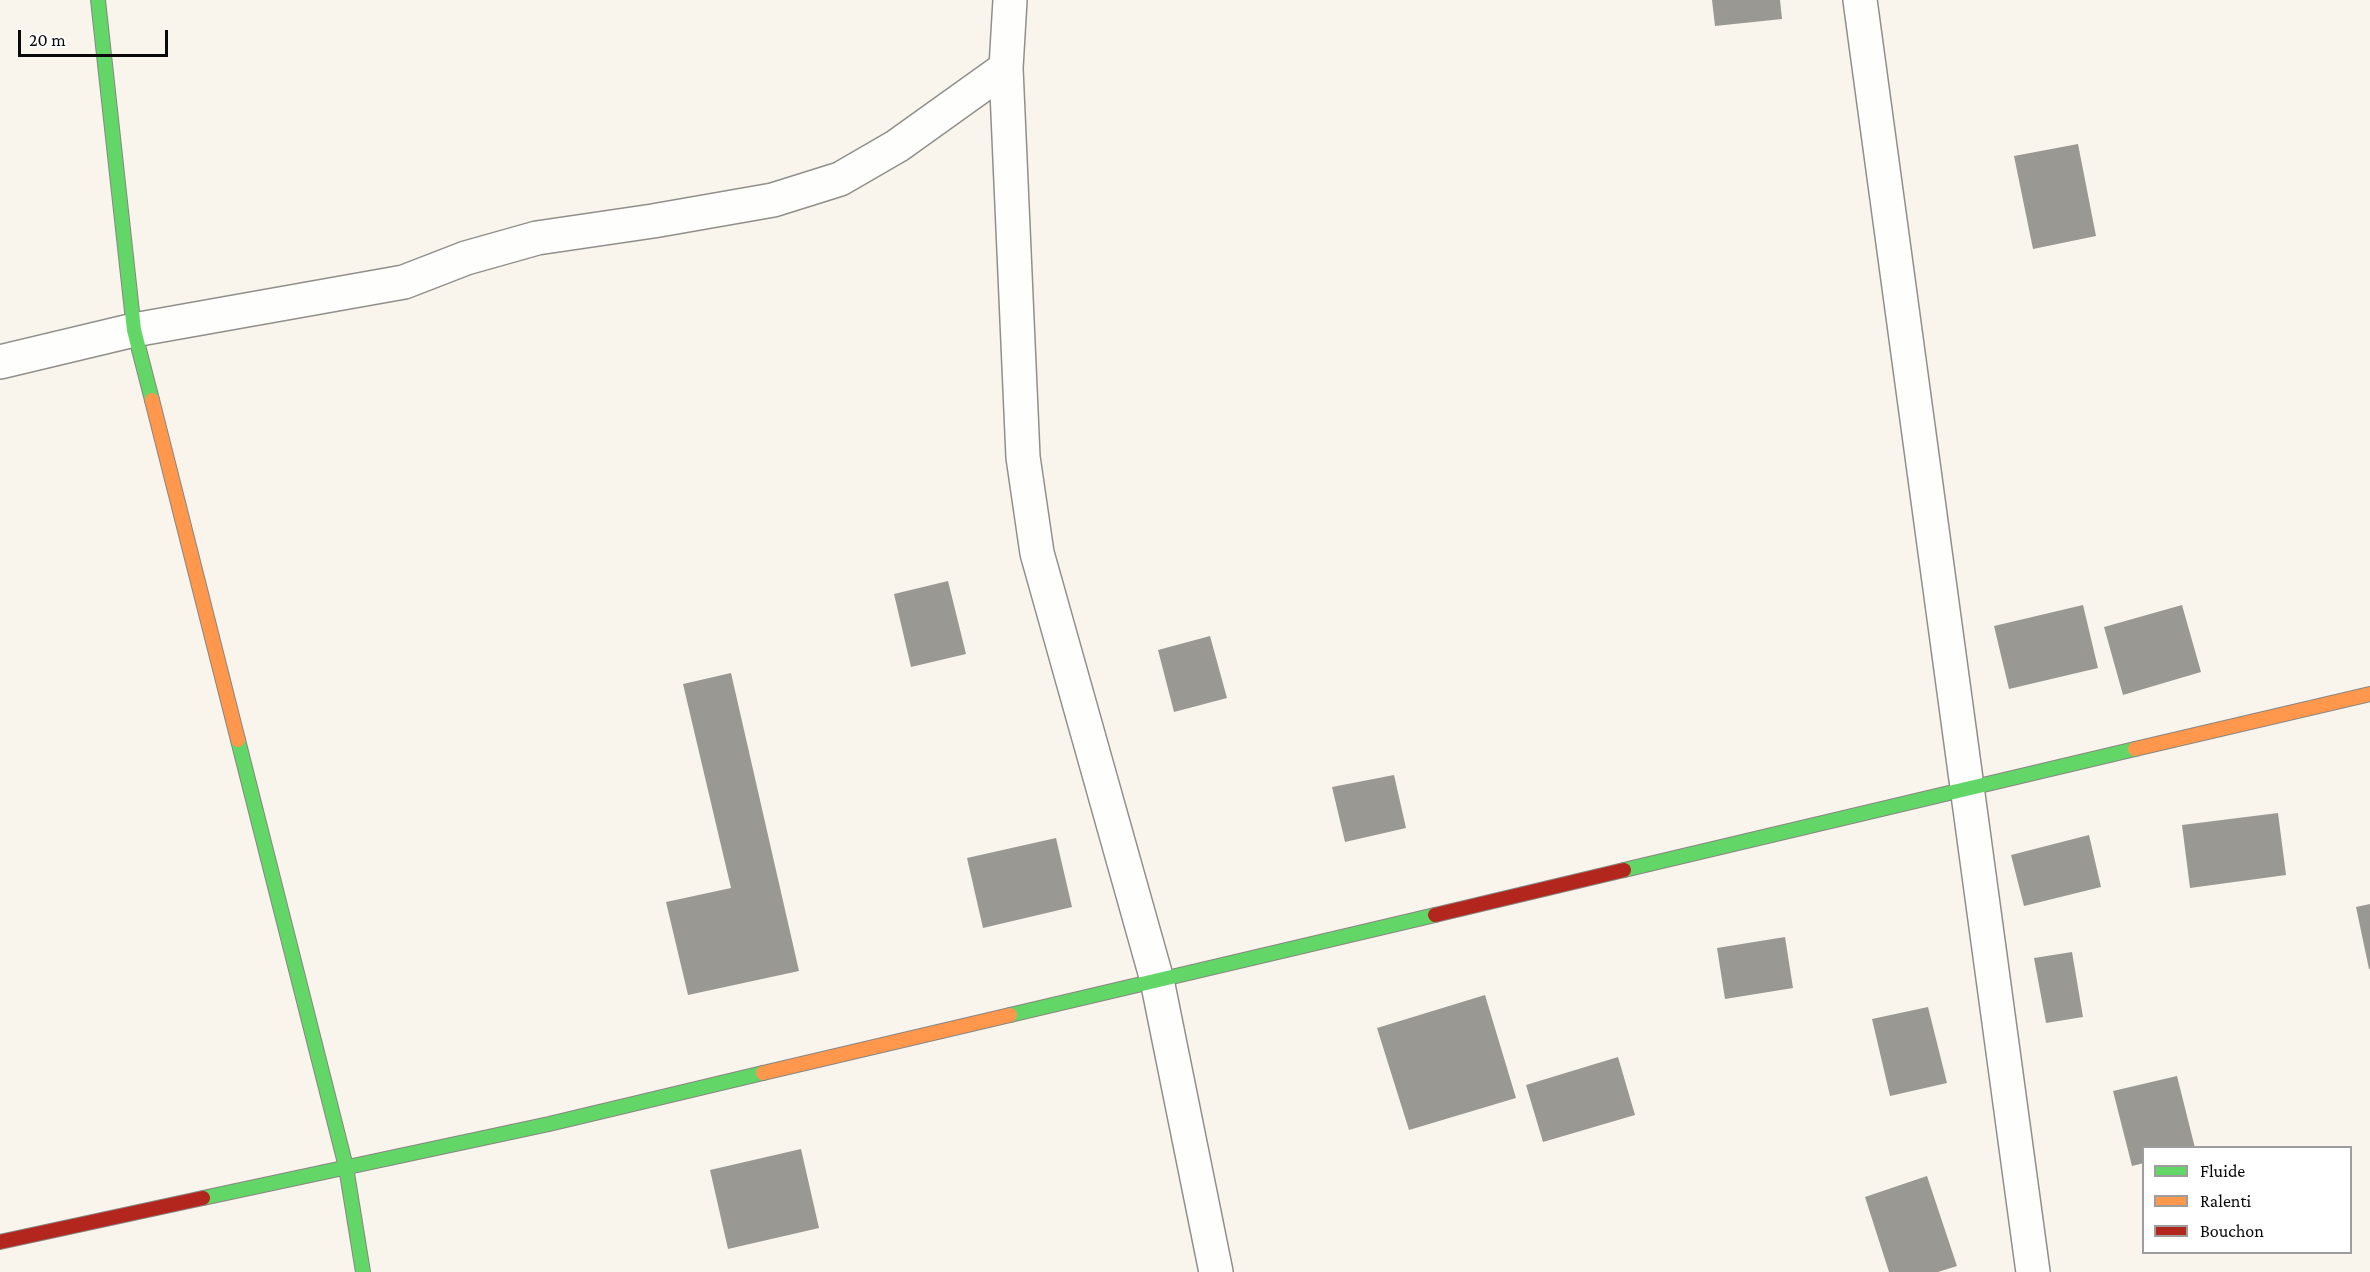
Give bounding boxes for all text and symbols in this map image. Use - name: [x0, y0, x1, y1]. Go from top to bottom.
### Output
- scale bar: [21, 18, 171, 56]
- text: 20 m: [29, 30, 66, 50]
- legend: [2142, 1146, 2352, 1254]
- text: Fluide: [2200, 1161, 2245, 1181]
- text: Ralenti: [2200, 1191, 2251, 1211]
- text: Bouchon: [2200, 1221, 2264, 1241]

